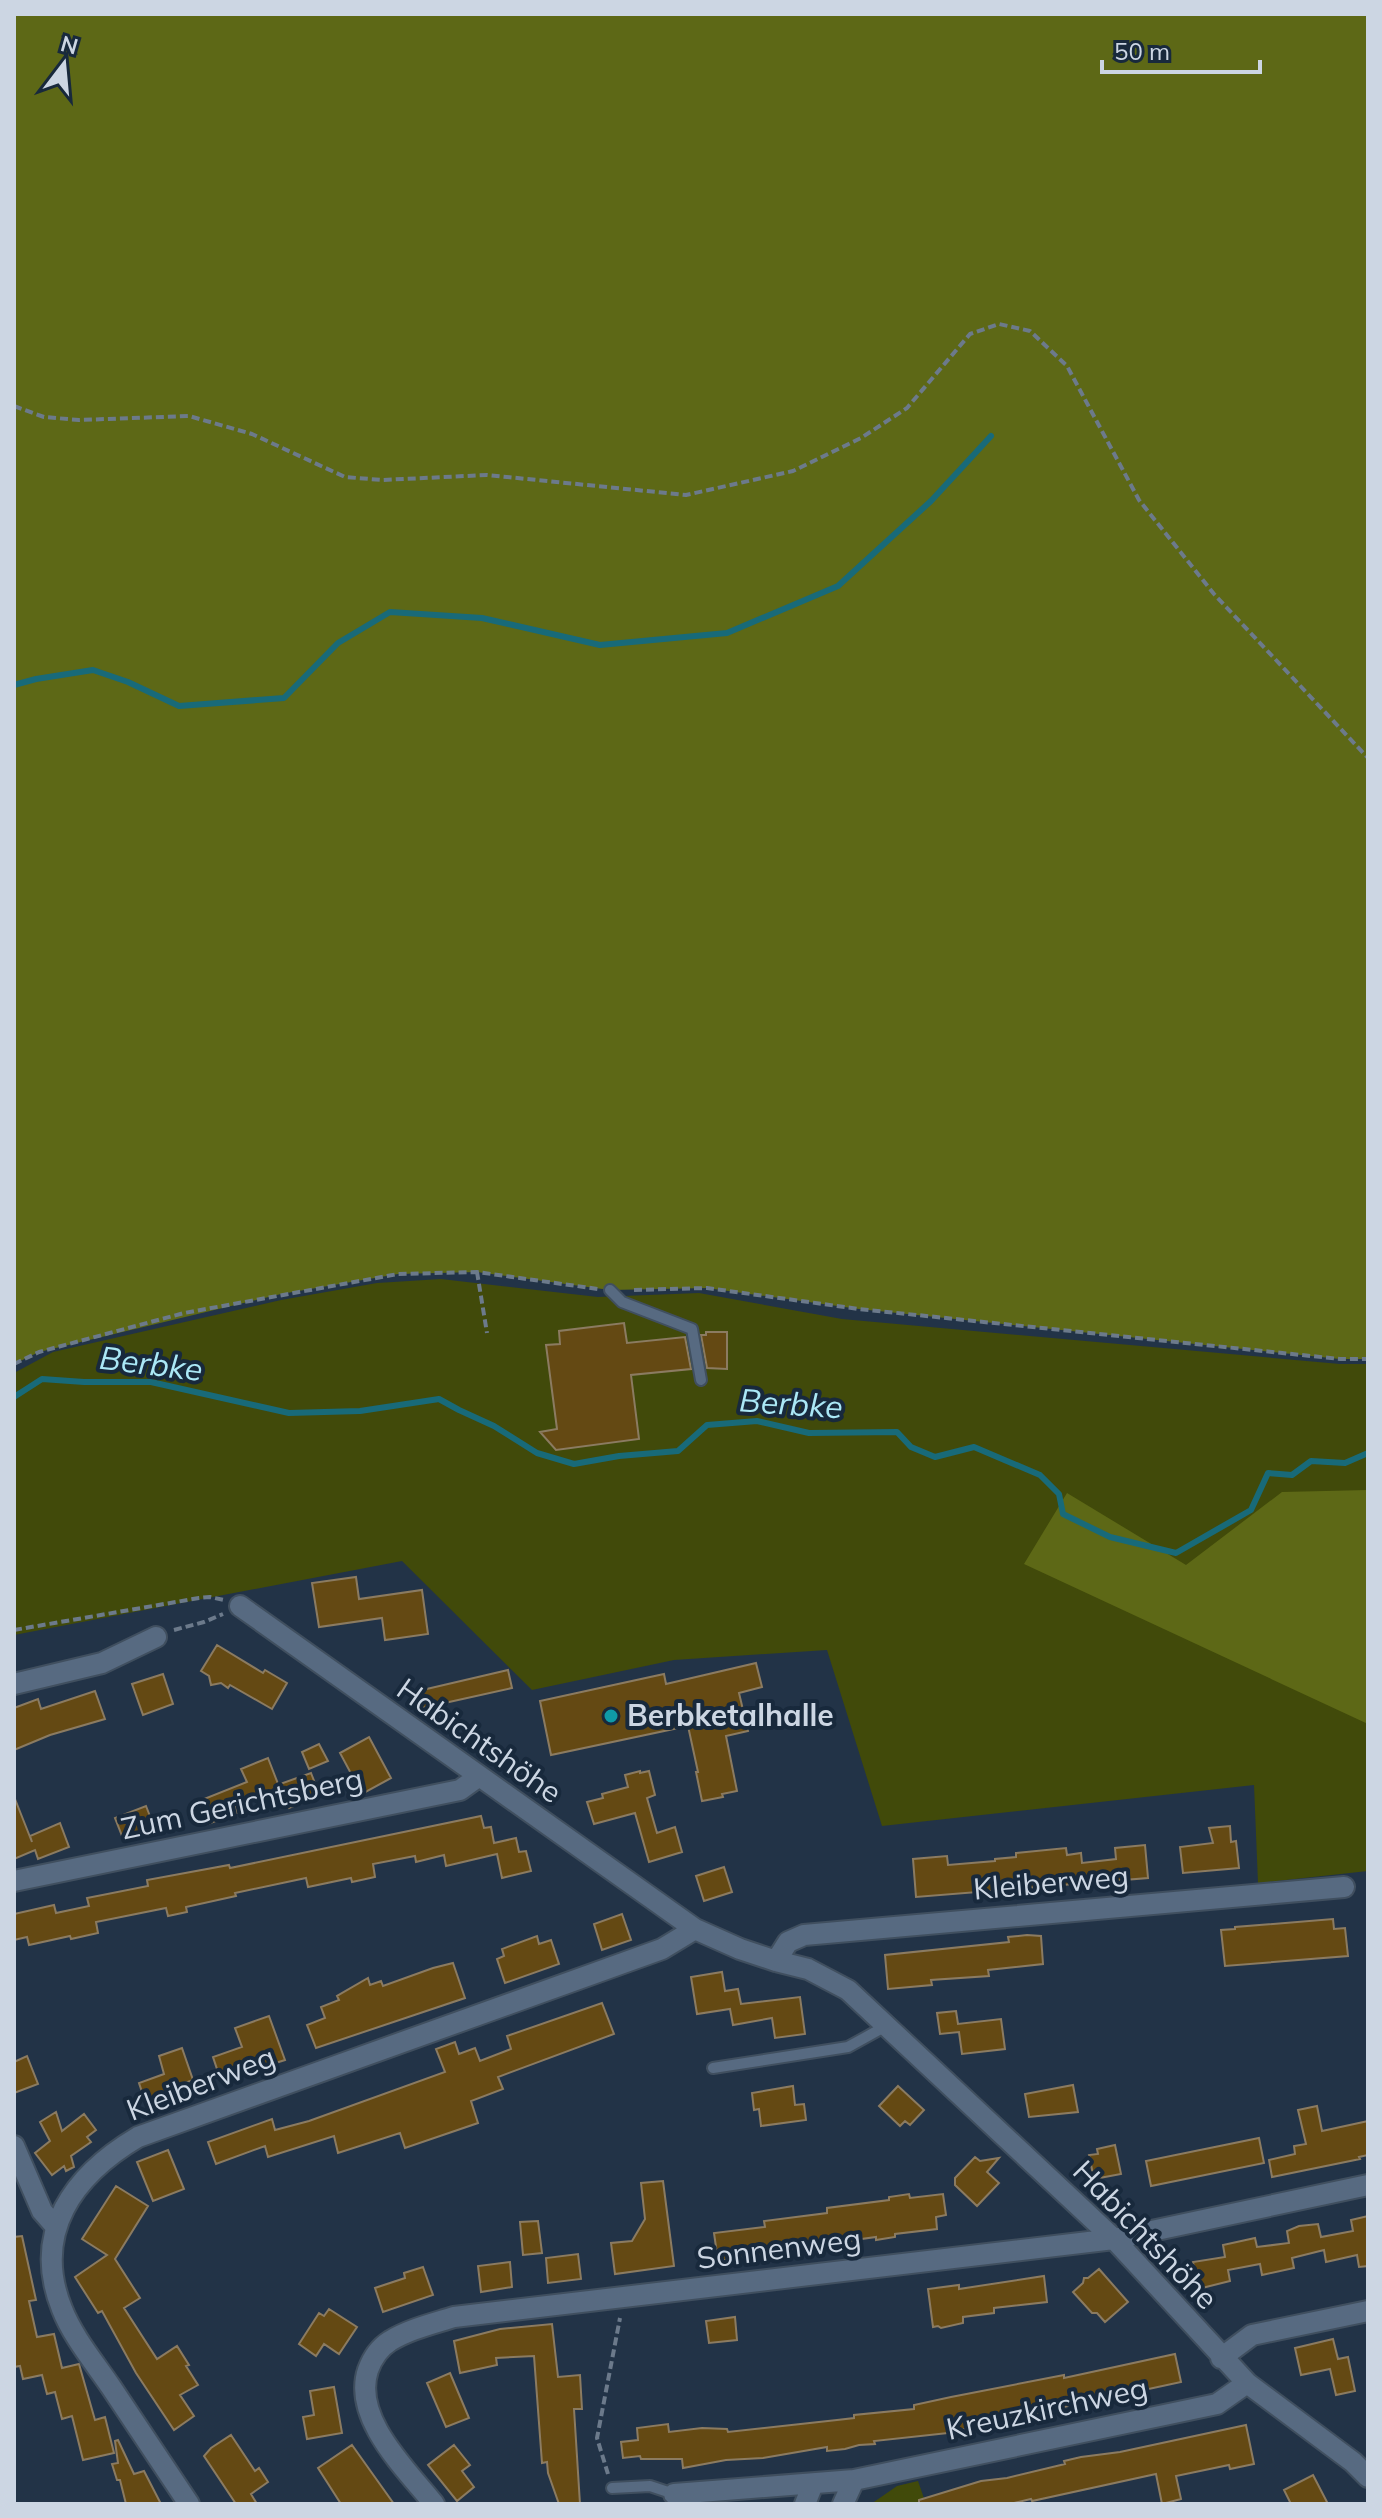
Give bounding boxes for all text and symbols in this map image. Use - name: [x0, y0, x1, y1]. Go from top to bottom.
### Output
- north arrow: [24, 24, 104, 104]
- scale bar: [1102, 24, 1260, 74]
- text: N: [58, 29, 81, 61]
- text: 50 m: [1114, 36, 1170, 66]
- water label: Berbke: [97, 1337, 205, 1389]
- water label: Berbke: [738, 1379, 844, 1427]
- street label: Habichtshöhe: [390, 1669, 569, 1811]
- place label: Berbketalhalle: [627, 1696, 834, 1734]
- marker: Berbketalhalle: [602, 1707, 620, 1725]
- street label: Zum Gerichtsberg: [117, 1759, 366, 1847]
- street label: Kleiberweg: [972, 1856, 1130, 1908]
- street label: Kleiberweg: [121, 2037, 280, 2129]
- street label: Habichtshöhe: [1065, 2152, 1226, 2317]
- street label: Sonnenweg: [695, 2219, 863, 2277]
- street label: Kreuzkirchweg: [943, 2368, 1151, 2448]

